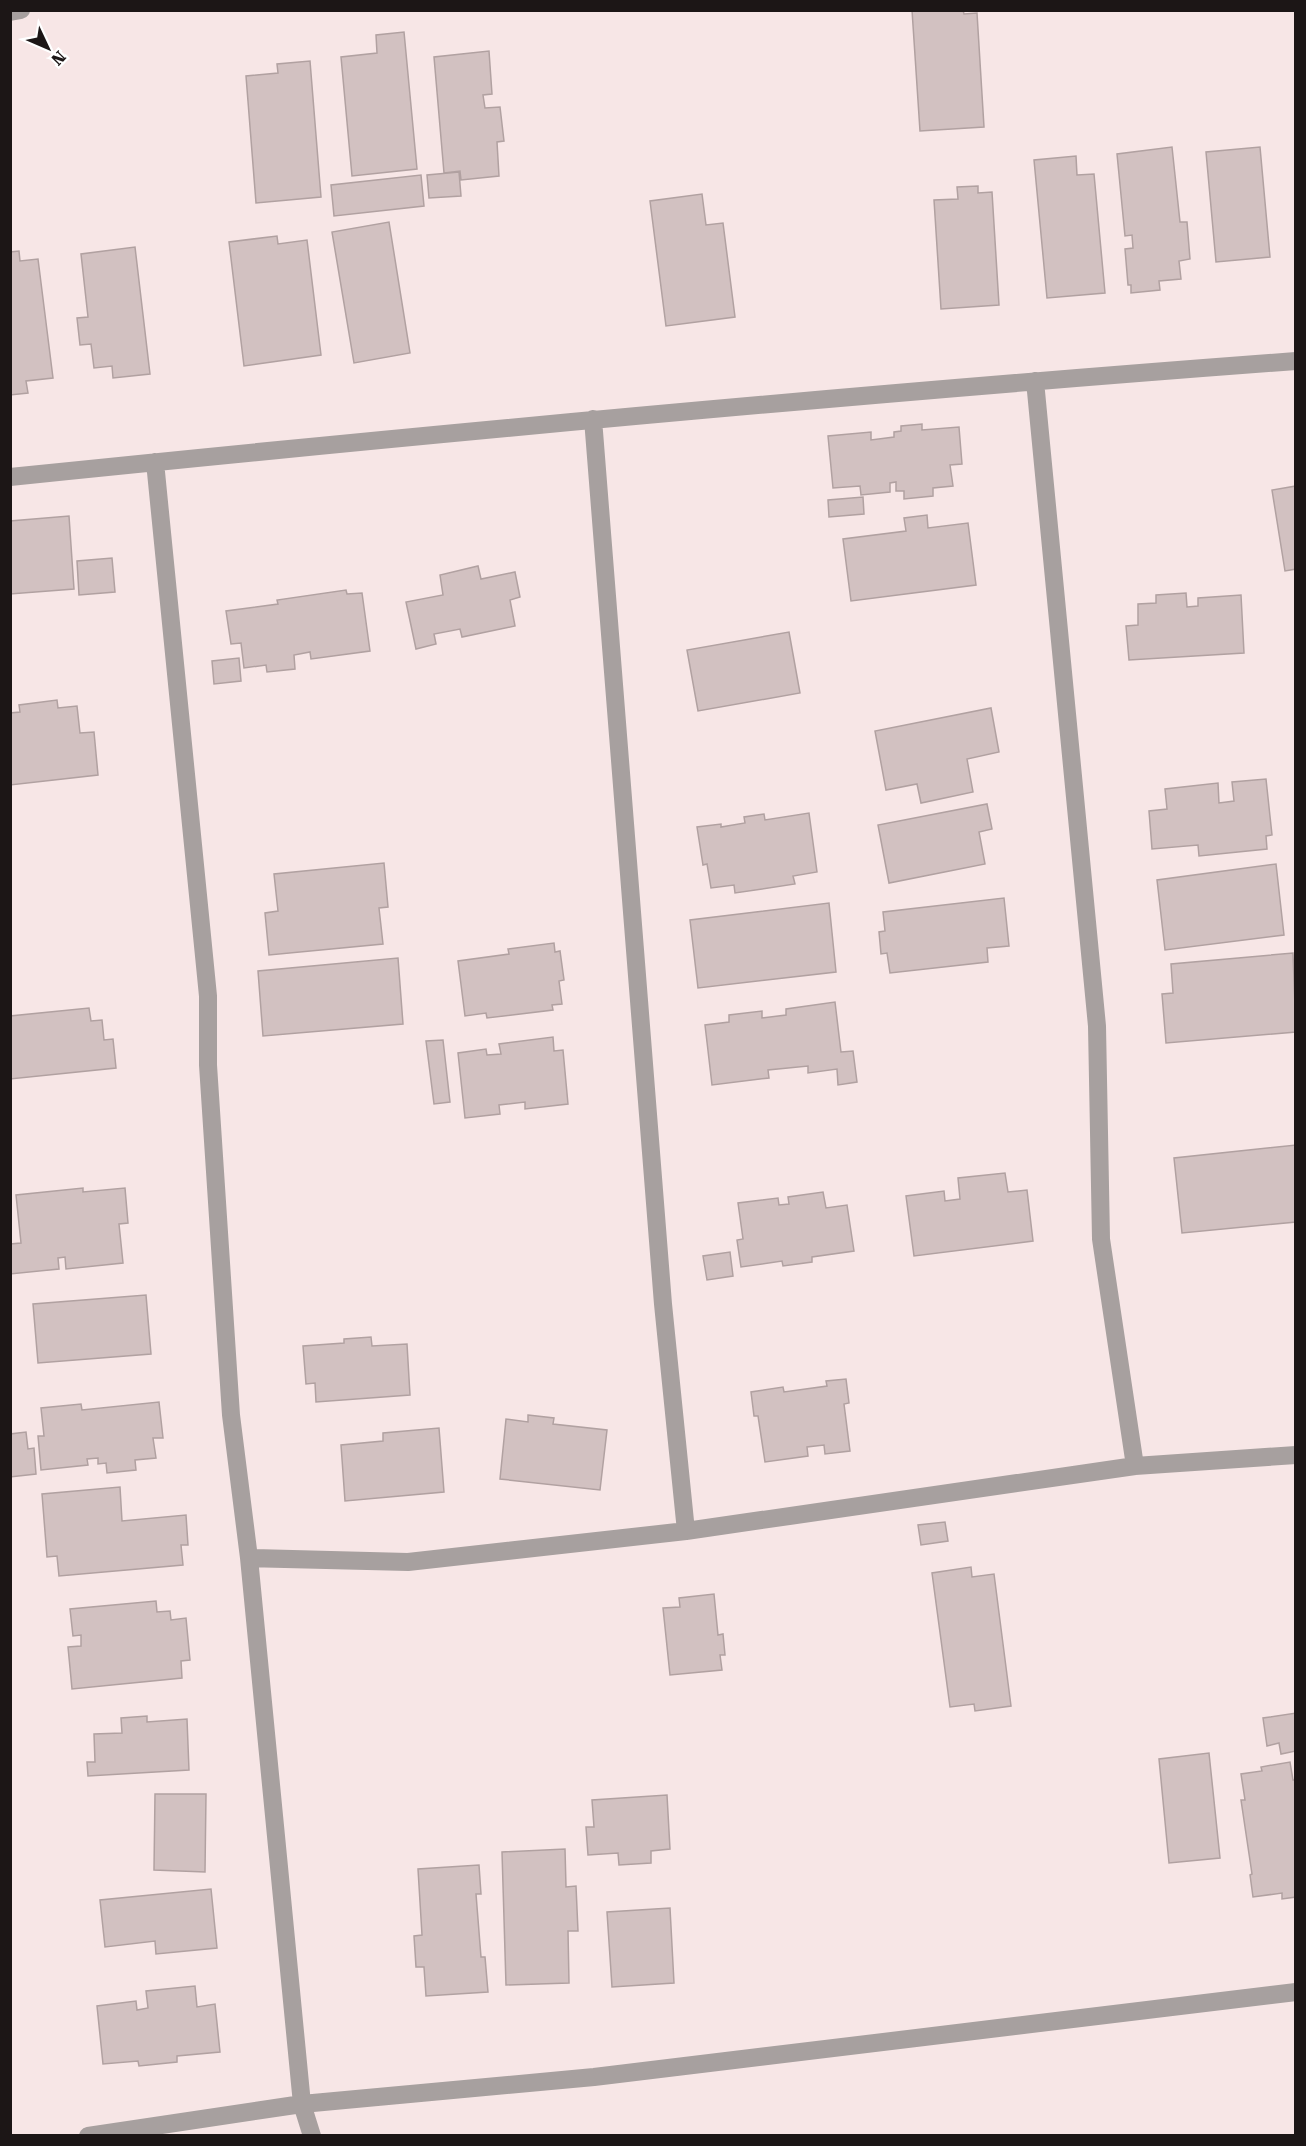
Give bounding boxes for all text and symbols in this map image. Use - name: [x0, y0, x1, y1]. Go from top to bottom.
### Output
- north arrow: [18, 18, 78, 78]
- text: N: [47, 47, 70, 69]

